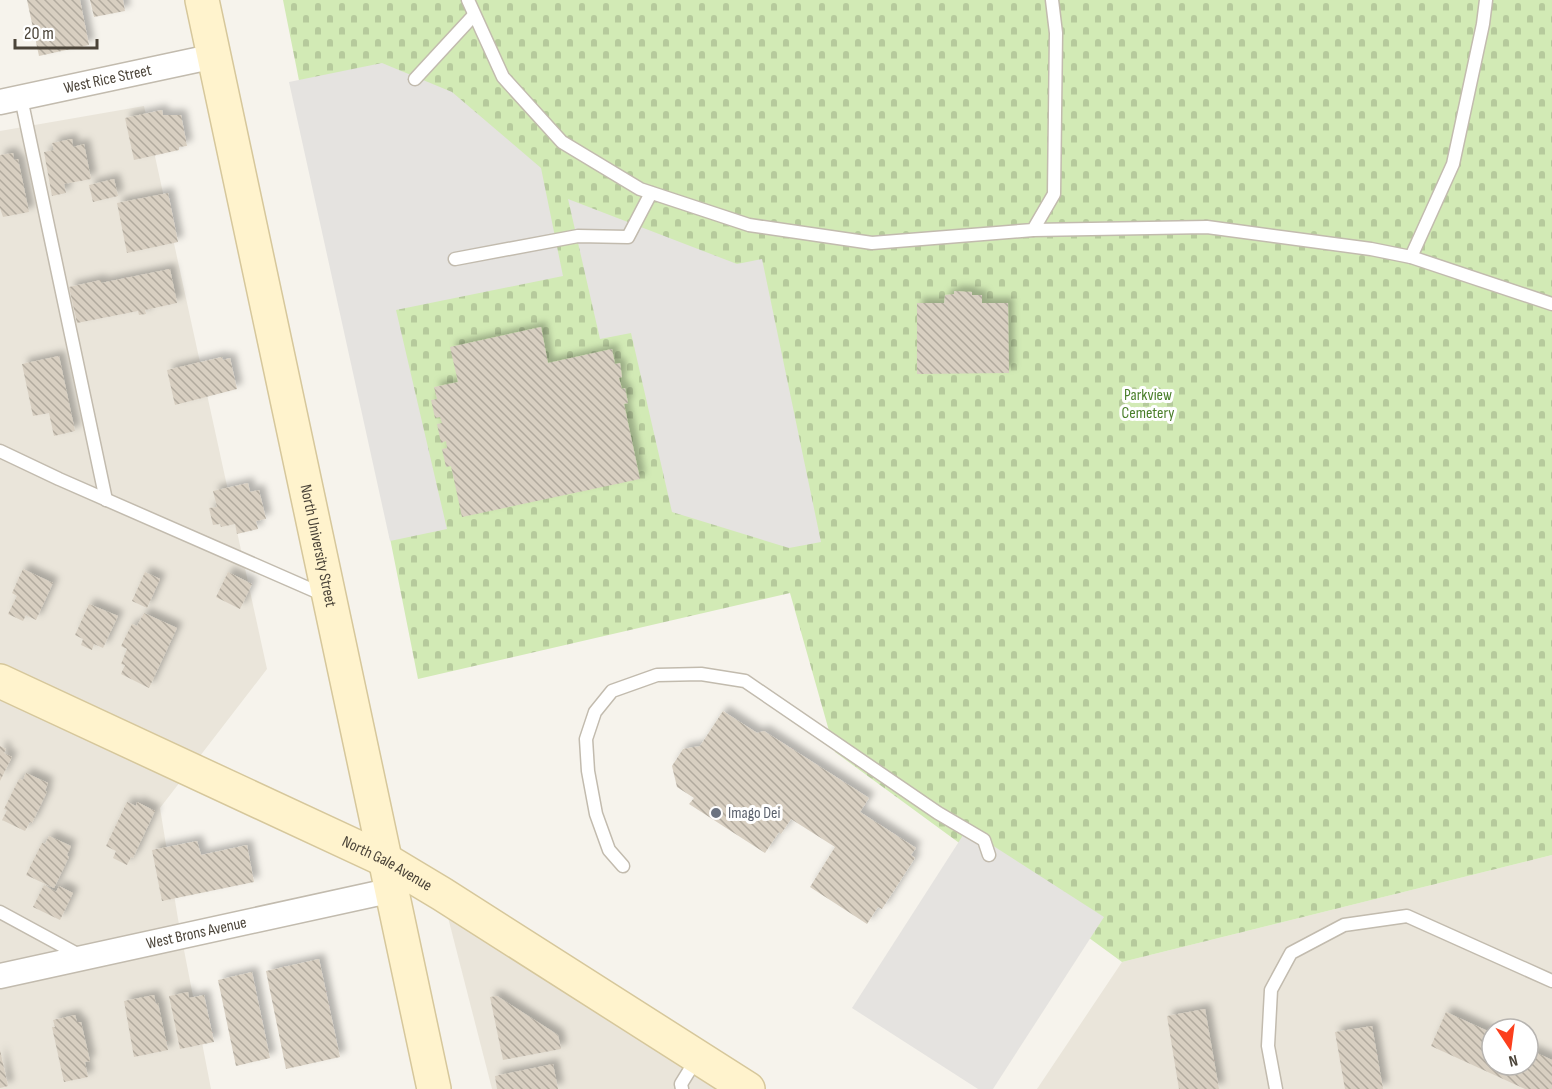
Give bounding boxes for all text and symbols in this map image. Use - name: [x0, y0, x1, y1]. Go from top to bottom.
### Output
- scale bar: [15, 12, 98, 50]
- text: 20 m: [24, 23, 54, 44]
- street label: West Rice Street: [62, 60, 153, 98]
- park label: Parkview Cemetery: [1122, 386, 1174, 423]
- street label: North University Street: [296, 483, 341, 609]
- place label: Imago Dei: [728, 804, 780, 823]
- marker: Imago Dei: [709, 806, 723, 820]
- street label: North Gale Avenue: [339, 832, 435, 895]
- street label: West Brons Avenue: [144, 913, 248, 953]
- north arrow: [1480, 1017, 1540, 1077]
- text: N: [1507, 1050, 1519, 1070]

